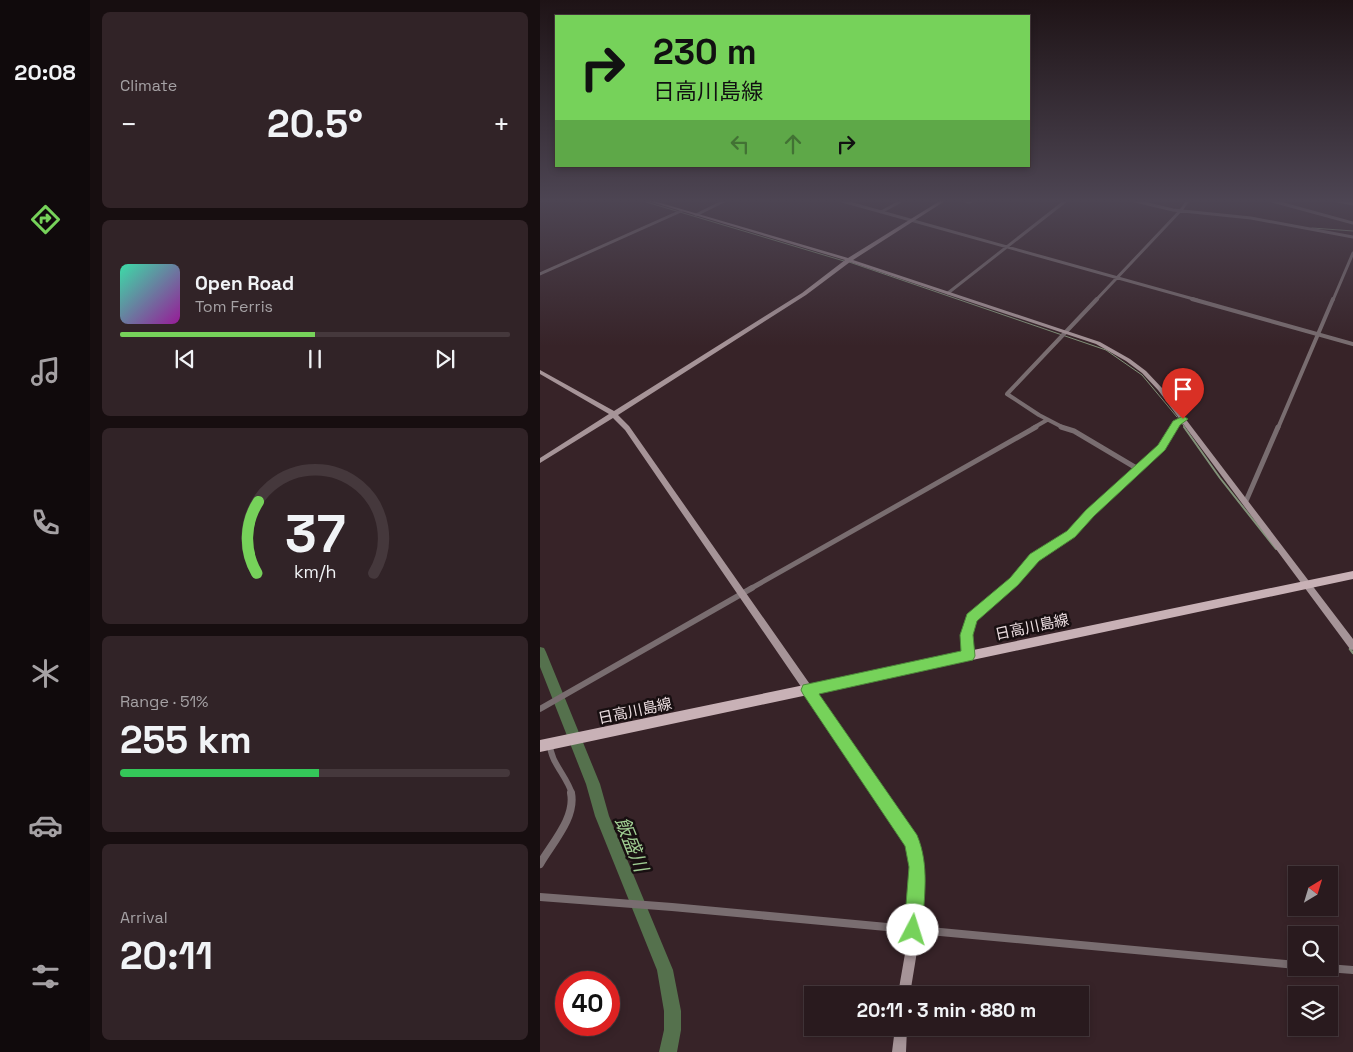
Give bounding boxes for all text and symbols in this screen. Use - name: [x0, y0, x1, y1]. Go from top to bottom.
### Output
- text: 230 m: [653, 30, 757, 74]
- icon: right: [570, 35, 635, 100]
- text: 20:08: [14, 58, 76, 86]
- text: Climate: [120, 75, 177, 96]
- text: 日高川島線: [653, 77, 763, 105]
- text: 20.5°: [267, 100, 363, 148]
- text: −: [120, 106, 137, 142]
- text: +: [493, 106, 510, 142]
- icon: left: [726, 130, 754, 158]
- icon: ahead: [779, 130, 807, 158]
- icon: right: [832, 130, 860, 158]
- icon: directions: [28, 202, 63, 237]
- text: Open Road: [195, 271, 294, 296]
- text: Tom Ferris: [195, 296, 273, 317]
- icon: previous: [171, 345, 199, 373]
- icon: pause: [301, 345, 329, 373]
- icon: next: [431, 345, 459, 373]
- icon: music: [28, 354, 63, 389]
- pin: [1162, 368, 1204, 419]
- icon: arrive: [1169, 375, 1197, 403]
- text: 37: [285, 501, 345, 567]
- icon: phone: [28, 505, 63, 540]
- text: km/h: [294, 560, 336, 583]
- street label: 日高川島線: [993, 609, 1071, 644]
- icon: climate: [28, 656, 63, 691]
- text: Range · 51%: [120, 691, 208, 712]
- street label: 日高川島線: [596, 693, 674, 728]
- text: 255 km: [120, 716, 252, 764]
- icon: car: [28, 808, 63, 843]
- water label: 飯盛川: [609, 813, 655, 877]
- north arrow: [1288, 866, 1338, 916]
- map controls: [1288, 866, 1338, 1036]
- position arrow: [886, 903, 938, 955]
- text: Arrival: [120, 907, 168, 928]
- button: search: [1288, 926, 1338, 976]
- text: 20:11: [120, 932, 213, 980]
- icon: filters: [28, 959, 63, 994]
- speed limit sign: 40: [555, 971, 620, 1036]
- button: layers: [1288, 986, 1338, 1036]
- text: 20:11 · 3 min · 880 m: [857, 998, 1036, 1023]

